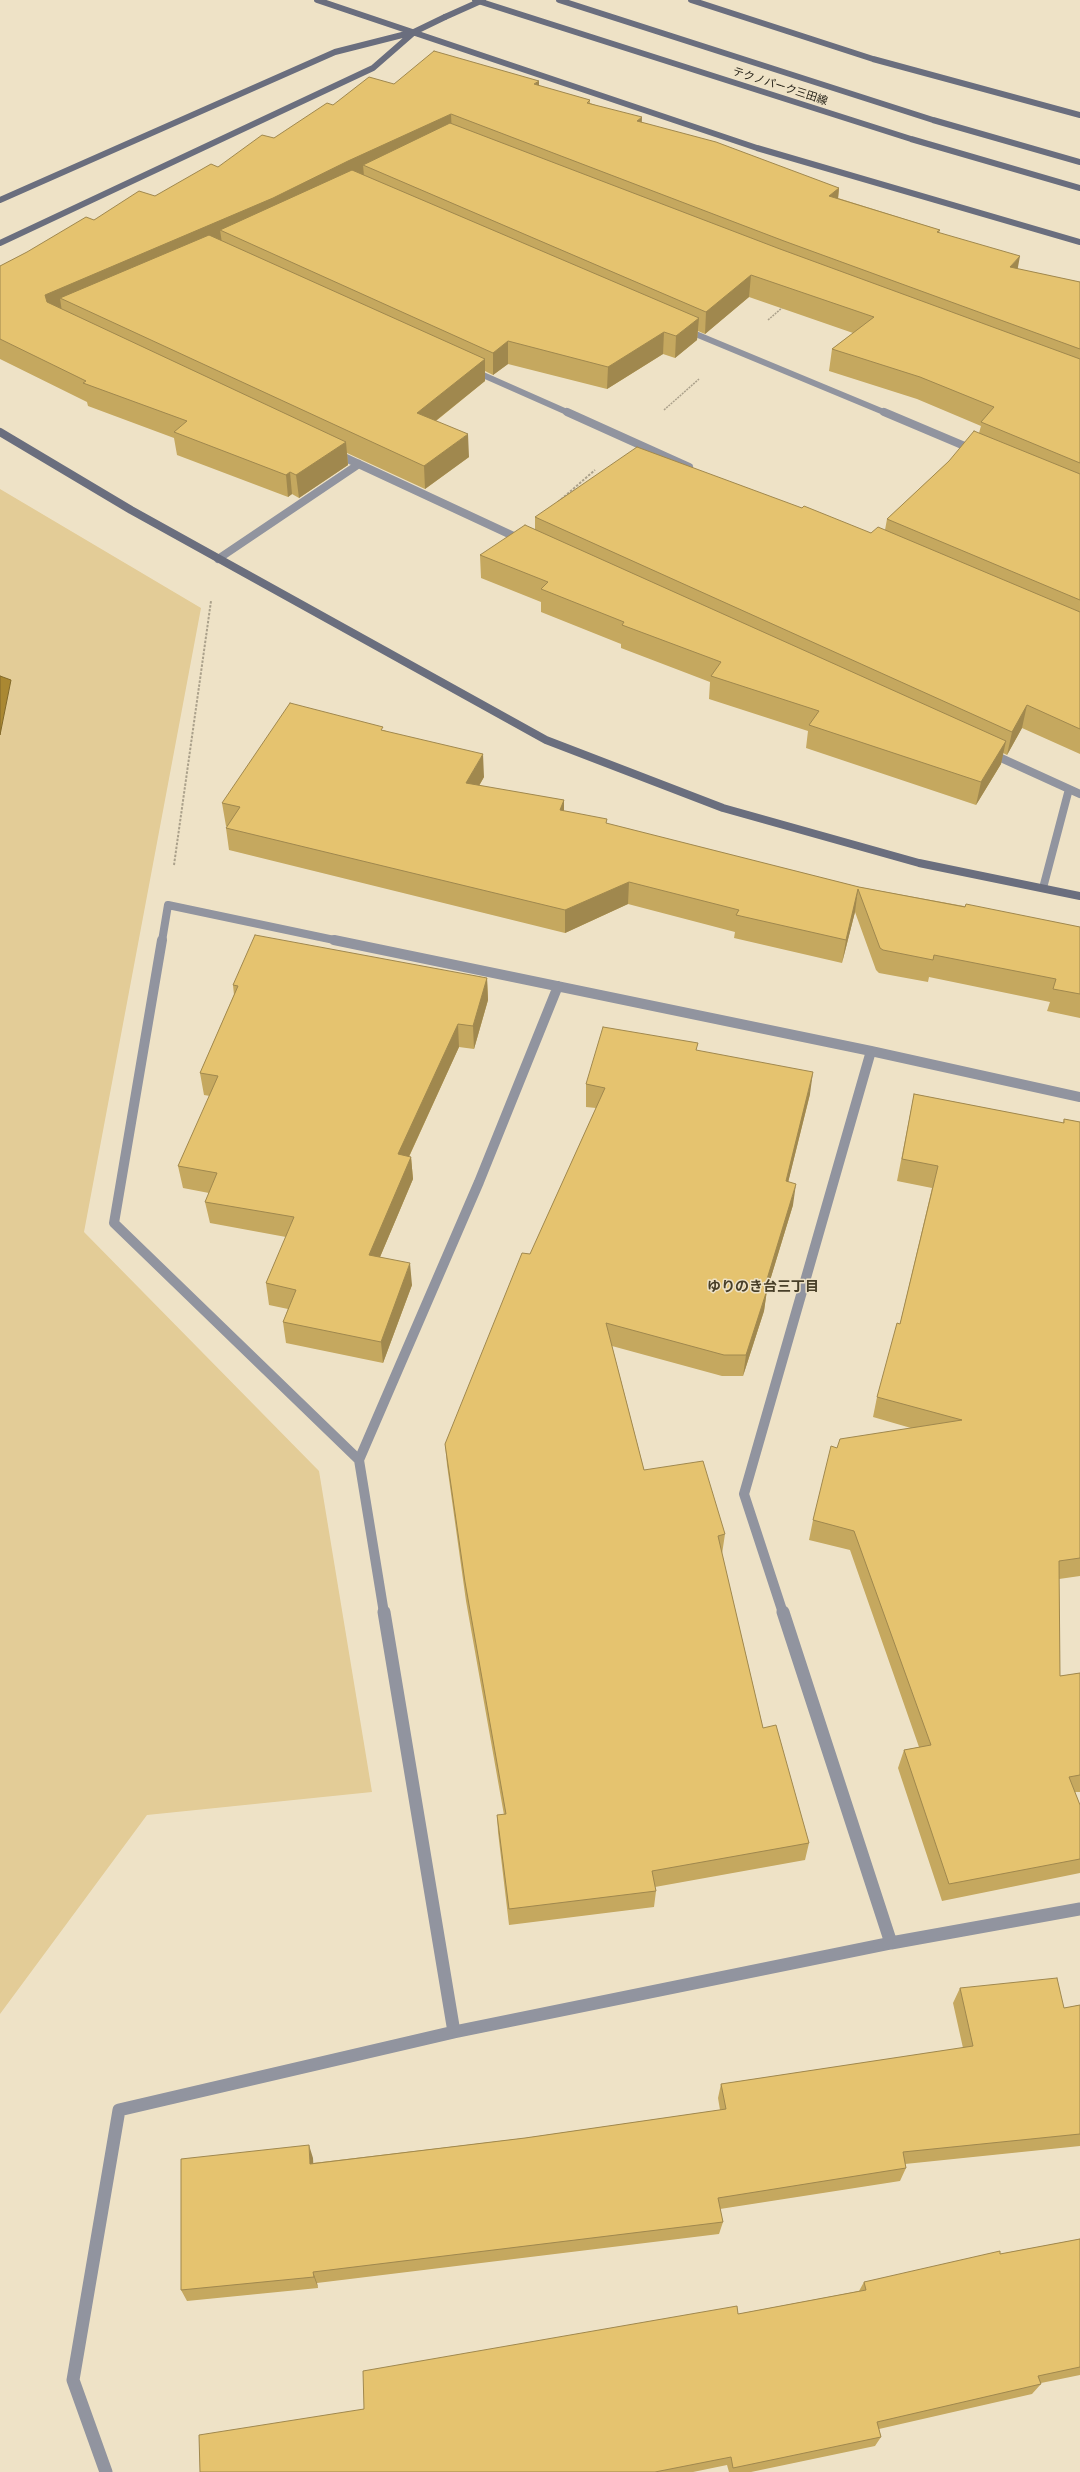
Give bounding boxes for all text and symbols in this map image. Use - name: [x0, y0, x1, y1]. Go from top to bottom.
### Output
- street label: テクノパーク三田線: [731, 65, 829, 109]
- district label: ゆりのき台三丁目: [707, 1280, 819, 1296]

